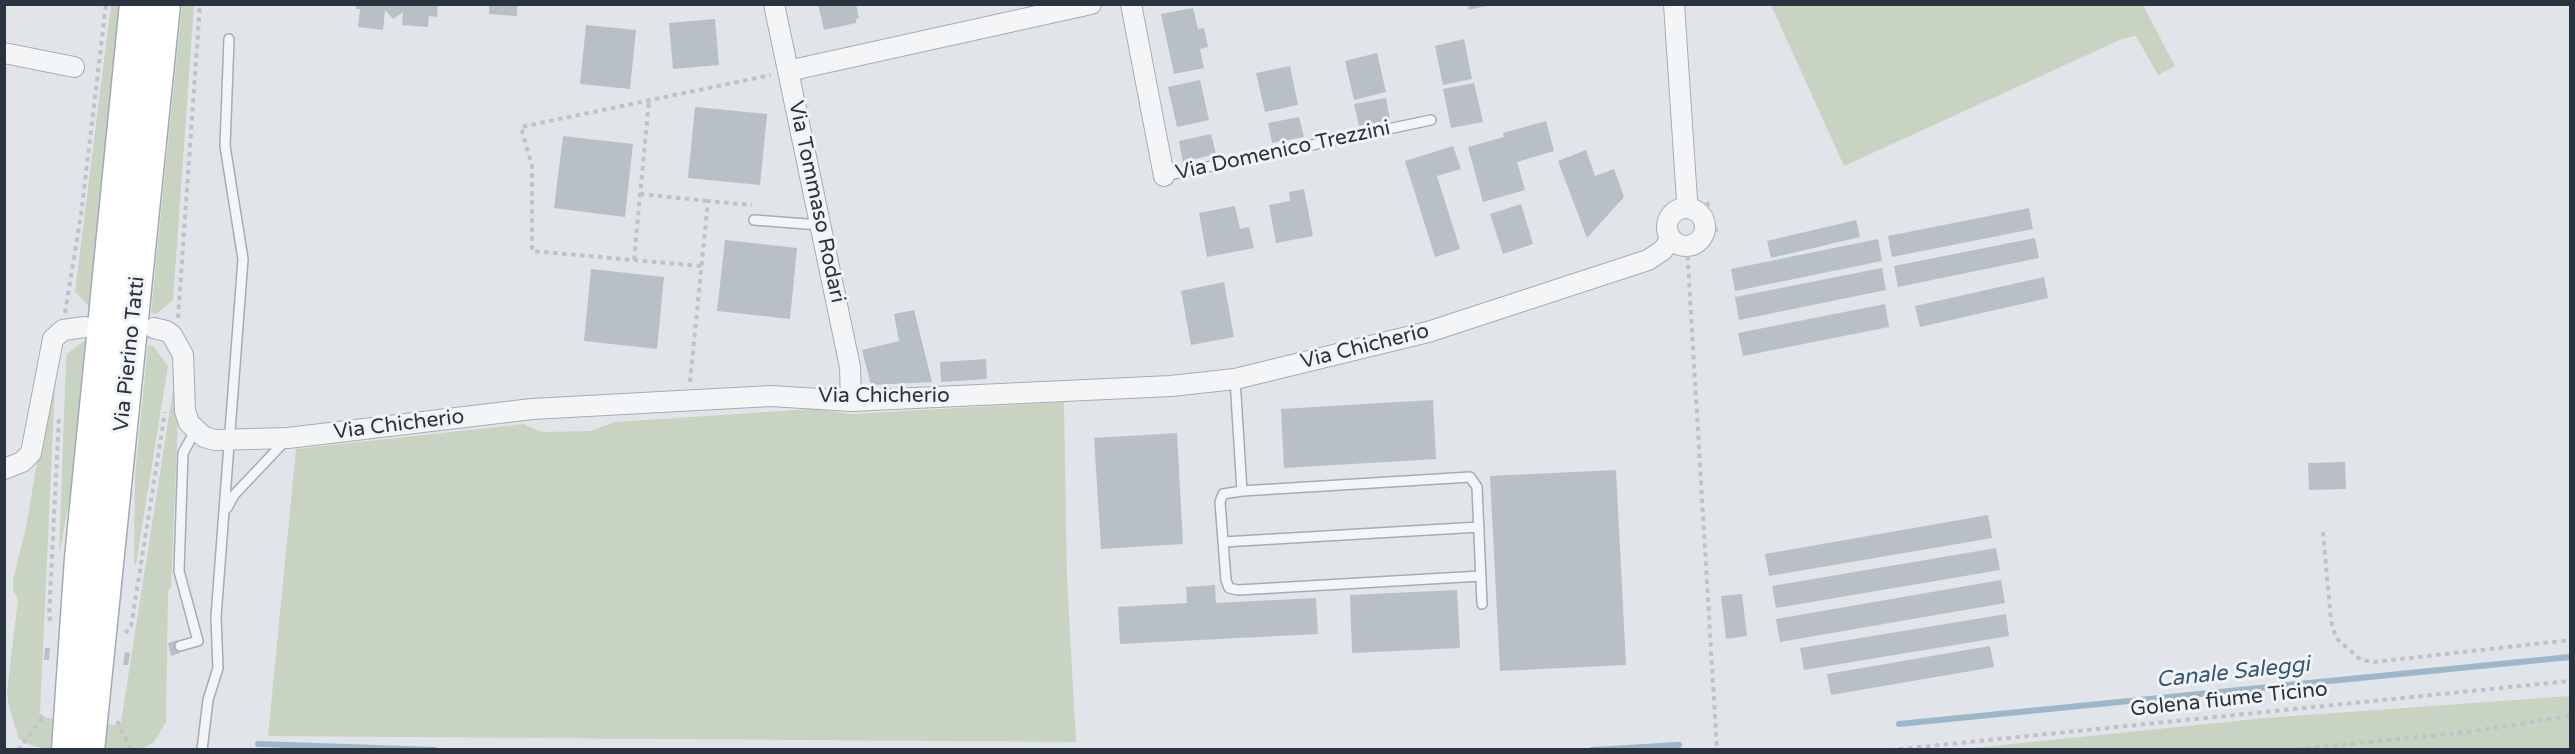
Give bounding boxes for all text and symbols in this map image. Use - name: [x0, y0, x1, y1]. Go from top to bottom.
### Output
- street label: Via Tommaso Rodari: [782, 99, 850, 305]
- street label: Via Domenico Trezzini: [1173, 116, 1393, 186]
- street label: Via Pierino Tatti: [109, 275, 151, 433]
- street label: Via Chicherio: [1298, 319, 1432, 375]
- street label: Via Chicherio: [818, 383, 950, 409]
- street label: Via Chicherio: [332, 404, 466, 446]
- water label: Canale Saleggi: [2155, 652, 2311, 694]
- street label: Golena fiume Ticino: [2129, 677, 2329, 723]

